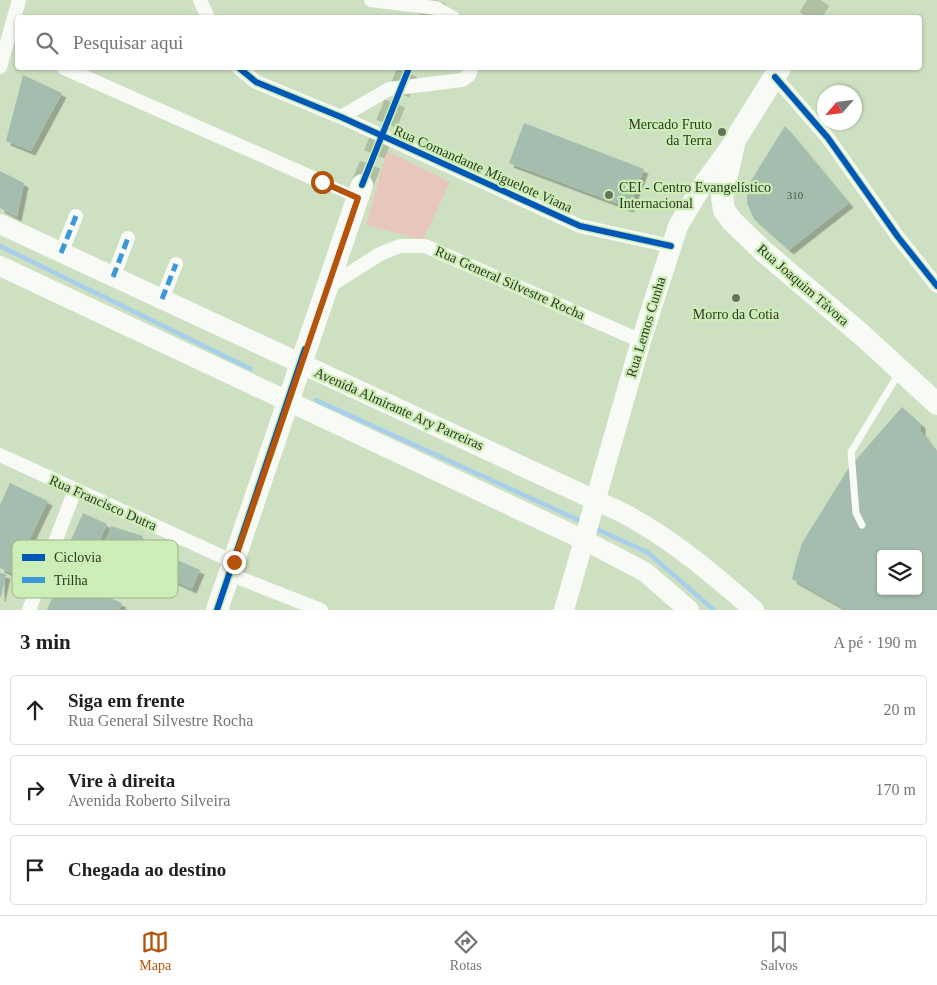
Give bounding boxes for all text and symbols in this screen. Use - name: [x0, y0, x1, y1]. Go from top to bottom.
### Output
- search box: [15, 15, 922, 70]
- icon: search: [33, 29, 61, 57]
- text: Pesquisar aqui: [73, 32, 183, 53]
- north arrow: [817, 85, 862, 130]
- place label: Mercado Fruto da Terra: [628, 117, 713, 148]
- street label: Rua Comandante Miguelote Viana: [391, 123, 575, 216]
- marker: Mercado Fruto da Terra: [716, 126, 728, 138]
- route start: [311, 171, 334, 194]
- place label: CEI - Centro Evangelístico Internacional: [619, 180, 771, 211]
- marker: CEI - Centro Evangelístico Internacional: [603, 189, 615, 201]
- house number: 310: [787, 189, 804, 201]
- street label: Rua Joaquim Távora: [754, 241, 852, 329]
- street label: Rua General Silvestre Rocha: [433, 243, 588, 323]
- street label: Rua Lemos Cunha: [624, 274, 669, 379]
- marker: Morro da Cotia: [730, 292, 742, 304]
- place label: Morro da Cotia: [693, 307, 780, 322]
- street label: Avenida Almirante Ary Parreiras: [312, 365, 486, 453]
- street label: Rua Francisco Dutra: [47, 473, 160, 534]
- legend: [12, 540, 178, 598]
- text: Ciclovia: [54, 550, 102, 565]
- map controls: [877, 550, 922, 595]
- button: layers: [877, 550, 922, 595]
- route end: [223, 551, 246, 574]
- text: Trilha: [54, 573, 89, 588]
- text: 3 min: [20, 630, 71, 654]
- text: A pé · 190 m: [833, 634, 917, 651]
- text: Siga em frente: [68, 690, 185, 711]
- icon: ahead: [21, 696, 49, 724]
- text: 20 m: [884, 701, 916, 718]
- text: Rua General Silvestre Rocha: [68, 712, 253, 729]
- text: Vire à direita: [68, 770, 175, 791]
- icon: right: [21, 776, 49, 804]
- text: 170 m: [876, 781, 916, 798]
- text: Avenida Roberto Silveira: [68, 792, 230, 809]
- icon: arrive: [21, 856, 49, 884]
- text: Chegada ao destino: [68, 859, 226, 880]
- tab: Mapa: [139, 928, 171, 974]
- tab: Rotas: [450, 928, 482, 974]
- tab: Salvos: [760, 928, 798, 974]

